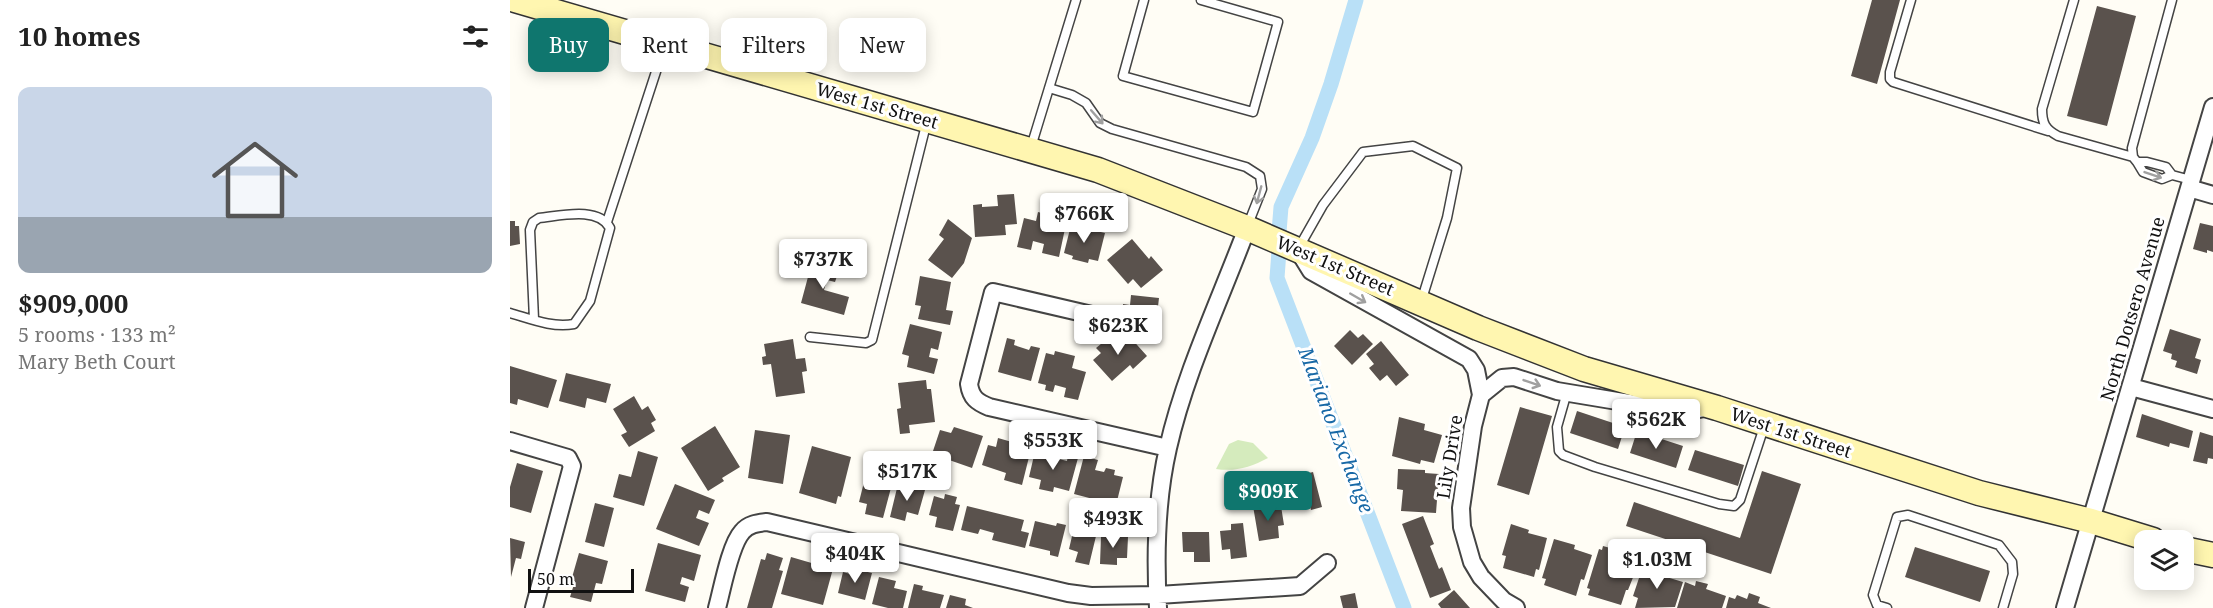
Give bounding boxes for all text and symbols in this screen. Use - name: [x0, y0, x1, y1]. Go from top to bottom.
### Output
- text: 10 homes: [18, 18, 140, 54]
- chip: Buy: [528, 18, 609, 72]
- chip: Rent: [621, 18, 709, 72]
- chip: Filters: [721, 18, 827, 72]
- chip: New: [839, 18, 926, 72]
- icon: filters: [459, 20, 492, 53]
- street label: West 1st Street: [813, 76, 941, 134]
- one-way arrow: [1091, 109, 1104, 125]
- icon: home: [201, 126, 309, 234]
- one-way arrow: [2143, 171, 2162, 182]
- one-way arrow: [1252, 185, 1264, 204]
- pin: $766K: [1042, 193, 1126, 244]
- text: $766K: [1054, 199, 1114, 226]
- street label: North Dotsero Avenue: [2094, 214, 2170, 404]
- street label: West 1st Street: [1273, 229, 1398, 301]
- pin: $737K: [781, 239, 865, 290]
- text: $737K: [793, 245, 853, 272]
- text: $909,000: [18, 285, 128, 321]
- one-way arrow: [1349, 293, 1367, 304]
- pin: $623K: [1076, 305, 1160, 356]
- text: $623K: [1088, 311, 1148, 338]
- text: 5 rooms · 133 m²: [18, 321, 176, 348]
- water label: Mariano Exchange: [1292, 342, 1381, 517]
- text: Mary Beth Court: [18, 348, 176, 375]
- one-way arrow: [1522, 378, 1541, 389]
- pin: $562K: [1614, 399, 1698, 450]
- street label: West 1st Street: [1728, 401, 1855, 463]
- text: $562K: [1626, 405, 1686, 432]
- street label: Lily Drive: [1431, 413, 1467, 501]
- pin: $553K: [1011, 420, 1095, 471]
- text: $553K: [1023, 426, 1083, 453]
- pin: $517K: [865, 451, 949, 502]
- text: $517K: [877, 457, 937, 484]
- pin: $909K: [1226, 471, 1310, 522]
- text: $909K: [1238, 477, 1298, 504]
- pin: $493K: [1071, 498, 1155, 549]
- text: $493K: [1083, 504, 1143, 531]
- map controls: [2134, 530, 2194, 590]
- button: layers: [2134, 530, 2194, 590]
- pin: $404K: [813, 533, 897, 584]
- text: $404K: [825, 539, 885, 566]
- pin: $1.03M: [1608, 539, 1706, 590]
- text: $1.03M: [1622, 545, 1692, 572]
- scale bar: [528, 566, 634, 594]
- text: 50 m: [537, 568, 574, 590]

